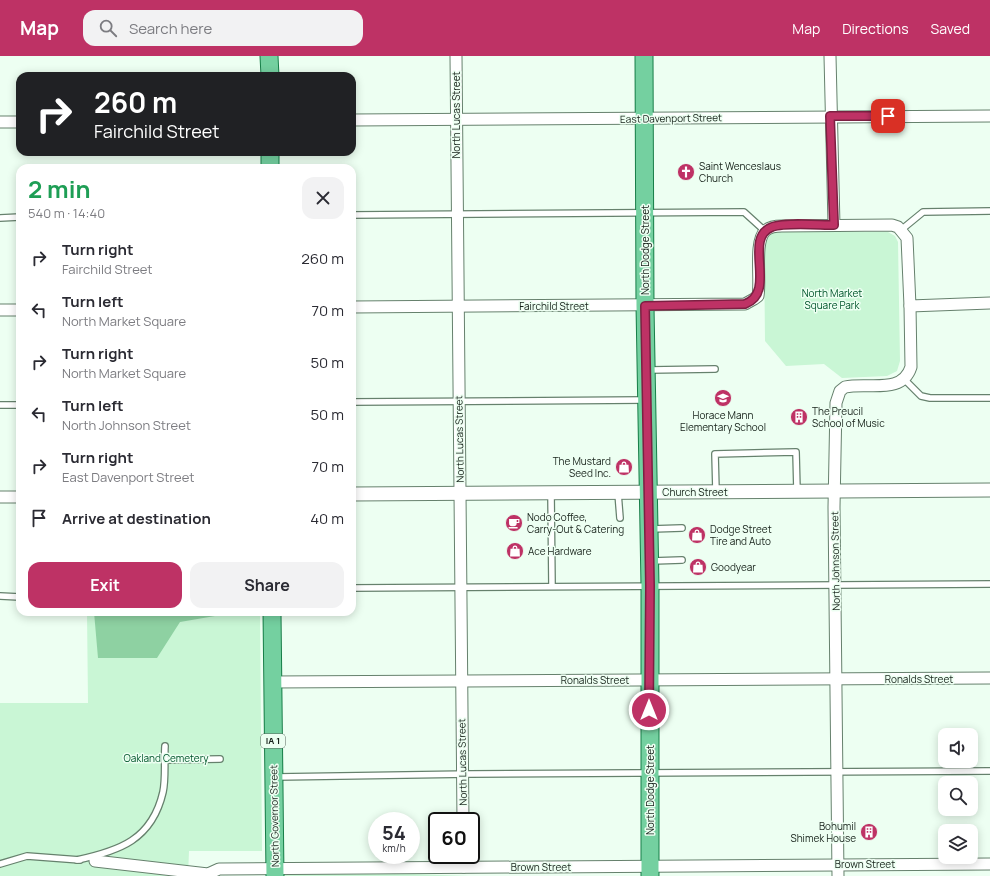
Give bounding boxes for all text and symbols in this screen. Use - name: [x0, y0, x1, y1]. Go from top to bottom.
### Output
- search box: [83, 10, 363, 46]
- text: Map: [20, 15, 59, 41]
- icon: search: [97, 17, 119, 39]
- text: Search here: [129, 18, 212, 39]
- text: Map: [792, 19, 820, 38]
- text: Directions: [842, 19, 909, 38]
- text: Saved: [931, 19, 970, 38]
- street label: North Lucas Street: [449, 71, 463, 159]
- text: 260 m: [94, 83, 177, 121]
- icon: right: [28, 88, 80, 140]
- pin: [871, 99, 905, 133]
- icon: arrive: [877, 105, 899, 127]
- street label: East Davenport Street: [620, 110, 722, 126]
- text: Fairchild Street: [94, 119, 219, 143]
- place label: Saint Wenceslaus Church: [699, 159, 781, 185]
- church icon: Saint Wenceslaus Church: [676, 162, 696, 182]
- text: 2 min: [28, 172, 90, 205]
- button: close: [302, 177, 344, 219]
- text: 540 m · 14:40: [28, 204, 105, 222]
- street label: North Dodge Street: [638, 205, 652, 295]
- text: Turn right: [62, 239, 133, 260]
- icon: right: [28, 247, 50, 269]
- text: 260 m: [301, 248, 344, 269]
- text: Fairchild Street: [62, 260, 153, 278]
- park label: North Market Square Park: [802, 286, 862, 312]
- text: Turn left: [62, 291, 124, 312]
- icon: left: [28, 299, 50, 321]
- street label: Fairchild Street: [519, 299, 589, 313]
- text: 70 m: [312, 300, 344, 321]
- text: North Market Square: [62, 312, 186, 330]
- text: Turn right: [62, 343, 133, 364]
- icon: right: [28, 351, 50, 373]
- text: 50 m: [310, 352, 344, 373]
- text: North Market Square: [62, 364, 186, 382]
- school or university icon: Horace Mann Elementary School: [713, 388, 733, 408]
- text: Turn left: [62, 395, 124, 416]
- street label: North Lucas Street: [451, 395, 467, 483]
- icon: left: [28, 403, 50, 425]
- text: 50 m: [310, 404, 344, 425]
- place label: The Preucil School of Music: [812, 404, 885, 430]
- building icon: The Preucil School of Music: [789, 407, 809, 427]
- place label: Horace Mann Elementary School: [680, 408, 766, 434]
- text: North Johnson Street: [62, 416, 191, 434]
- text: Turn right: [62, 447, 133, 468]
- place label: The Mustard Seed Inc.: [553, 454, 611, 480]
- icon: right: [28, 455, 50, 477]
- text: 70 m: [312, 456, 344, 477]
- shop icon: The Mustard Seed Inc.: [614, 457, 634, 477]
- text: East Davenport Street: [62, 468, 194, 486]
- street label: Church Street: [662, 485, 728, 499]
- icon: arrive: [28, 507, 50, 529]
- text: Arrive at destination: [62, 508, 211, 529]
- text: 40 m: [310, 508, 344, 529]
- place label: Nodo Coffee, Carry-Out & Catering: [527, 510, 624, 536]
- street label: North Johnson Street: [827, 511, 843, 611]
- cafe icon: Nodo Coffee, Carry-Out & Catering: [504, 513, 524, 533]
- place label: Dodge Street Tire and Auto: [710, 522, 772, 548]
- shop icon: Dodge Street Tire and Auto: [687, 525, 707, 545]
- shop icon: Ace Hardware: [505, 541, 525, 561]
- place label: Ace Hardware: [528, 544, 592, 558]
- shop icon: Goodyear: [688, 557, 708, 577]
- place label: Goodyear: [711, 560, 756, 574]
- button: Exit: [28, 562, 182, 608]
- button: Share: [190, 562, 344, 608]
- street label: Ronalds Street: [885, 672, 953, 686]
- street label: Ronalds Street: [561, 673, 629, 687]
- position arrow: [628, 689, 670, 731]
- street label: North Lucas Street: [454, 718, 470, 806]
- map controls: [938, 728, 978, 864]
- button: sound: [938, 728, 978, 768]
- road number: IA 1: [261, 734, 285, 748]
- street label: North Dodge Street: [643, 745, 657, 835]
- park label: Oakland Cemetery: [123, 751, 209, 765]
- street label: North Governor Street: [266, 765, 282, 867]
- button: search: [938, 776, 978, 816]
- speed limit sign: 60: [428, 812, 480, 864]
- text: 54: [382, 819, 406, 846]
- place label: Bohumil Shimek House: [791, 819, 856, 845]
- building icon: Bohumil Shimek House: [859, 822, 879, 842]
- button: layers: [938, 824, 978, 864]
- text: km/h: [382, 841, 406, 855]
- street label: Brown Street: [835, 857, 895, 871]
- street label: Brown Street: [511, 860, 571, 874]

